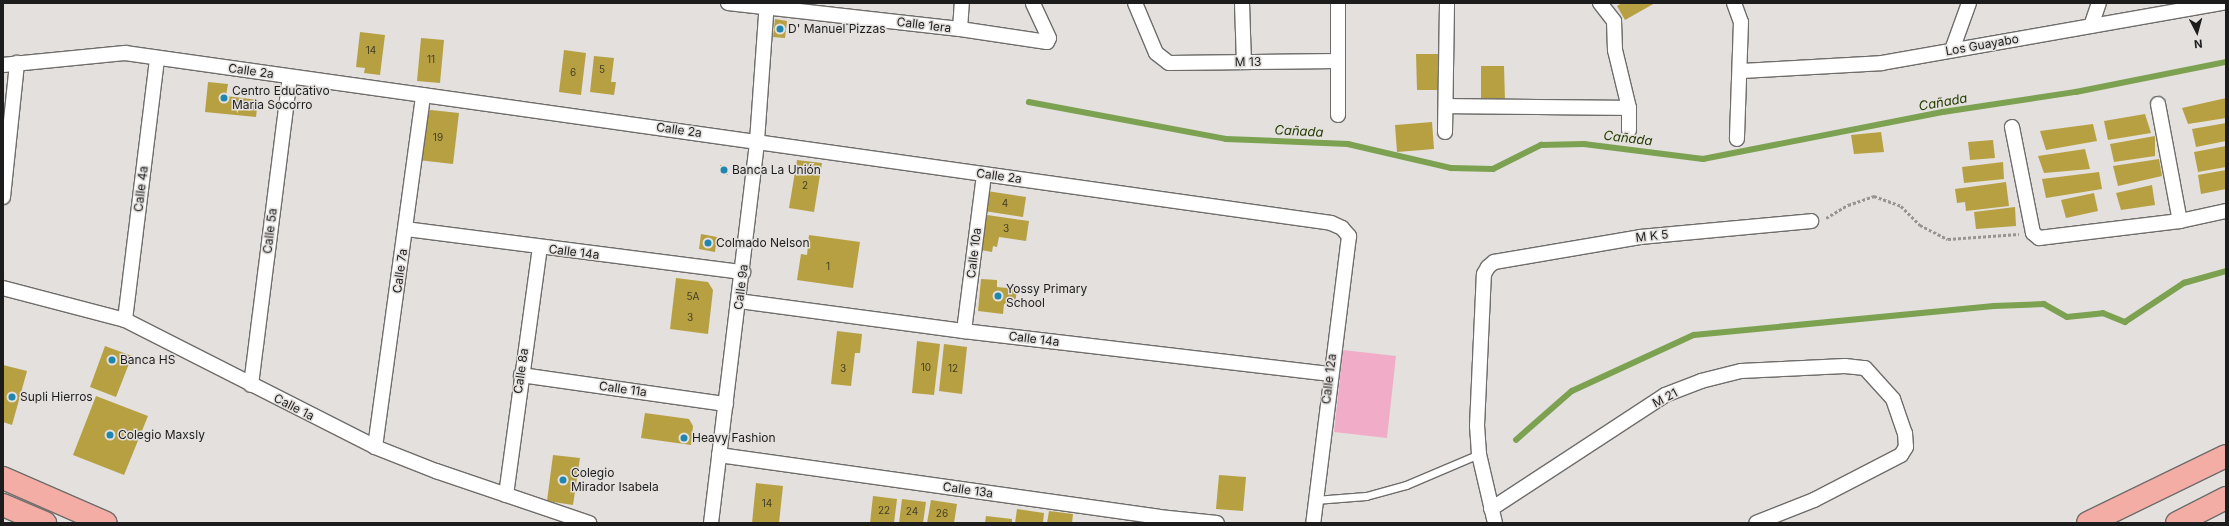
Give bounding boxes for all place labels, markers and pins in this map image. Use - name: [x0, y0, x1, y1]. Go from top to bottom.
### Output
- place label: D' Manuel Pizzas: [788, 22, 886, 36]
- marker: D' Manuel Pizzas: [775, 24, 785, 34]
- place label: Centro Educativo Maria Socorro: [232, 84, 330, 112]
- marker: Centro Educativo Maria Socorro: [219, 93, 229, 103]
- place label: Banca La Unión: [732, 163, 821, 177]
- marker: Banca La Unión: [719, 165, 729, 175]
- place label: Colmado Nelson: [716, 236, 810, 250]
- marker: Colmado Nelson: [703, 238, 713, 248]
- place label: Yossy Primary School: [1006, 282, 1087, 310]
- marker: Yossy Primary School: [993, 291, 1003, 301]
- place label: Banca HS: [120, 353, 175, 367]
- marker: Banca HS: [107, 355, 117, 365]
- place label: Supli Hierros: [20, 390, 93, 404]
- marker: Supli Hierros: [7, 392, 17, 402]
- place label: Colegio Maxsly: [118, 428, 205, 442]
- marker: Colegio Maxsly: [105, 430, 115, 440]
- place label: Heavy Fashion: [692, 431, 776, 445]
- marker: Heavy Fashion: [679, 433, 689, 443]
- place label: Colegio Mirador Isabela: [571, 466, 659, 494]
- marker: Colegio Mirador Isabela: [558, 475, 568, 485]

